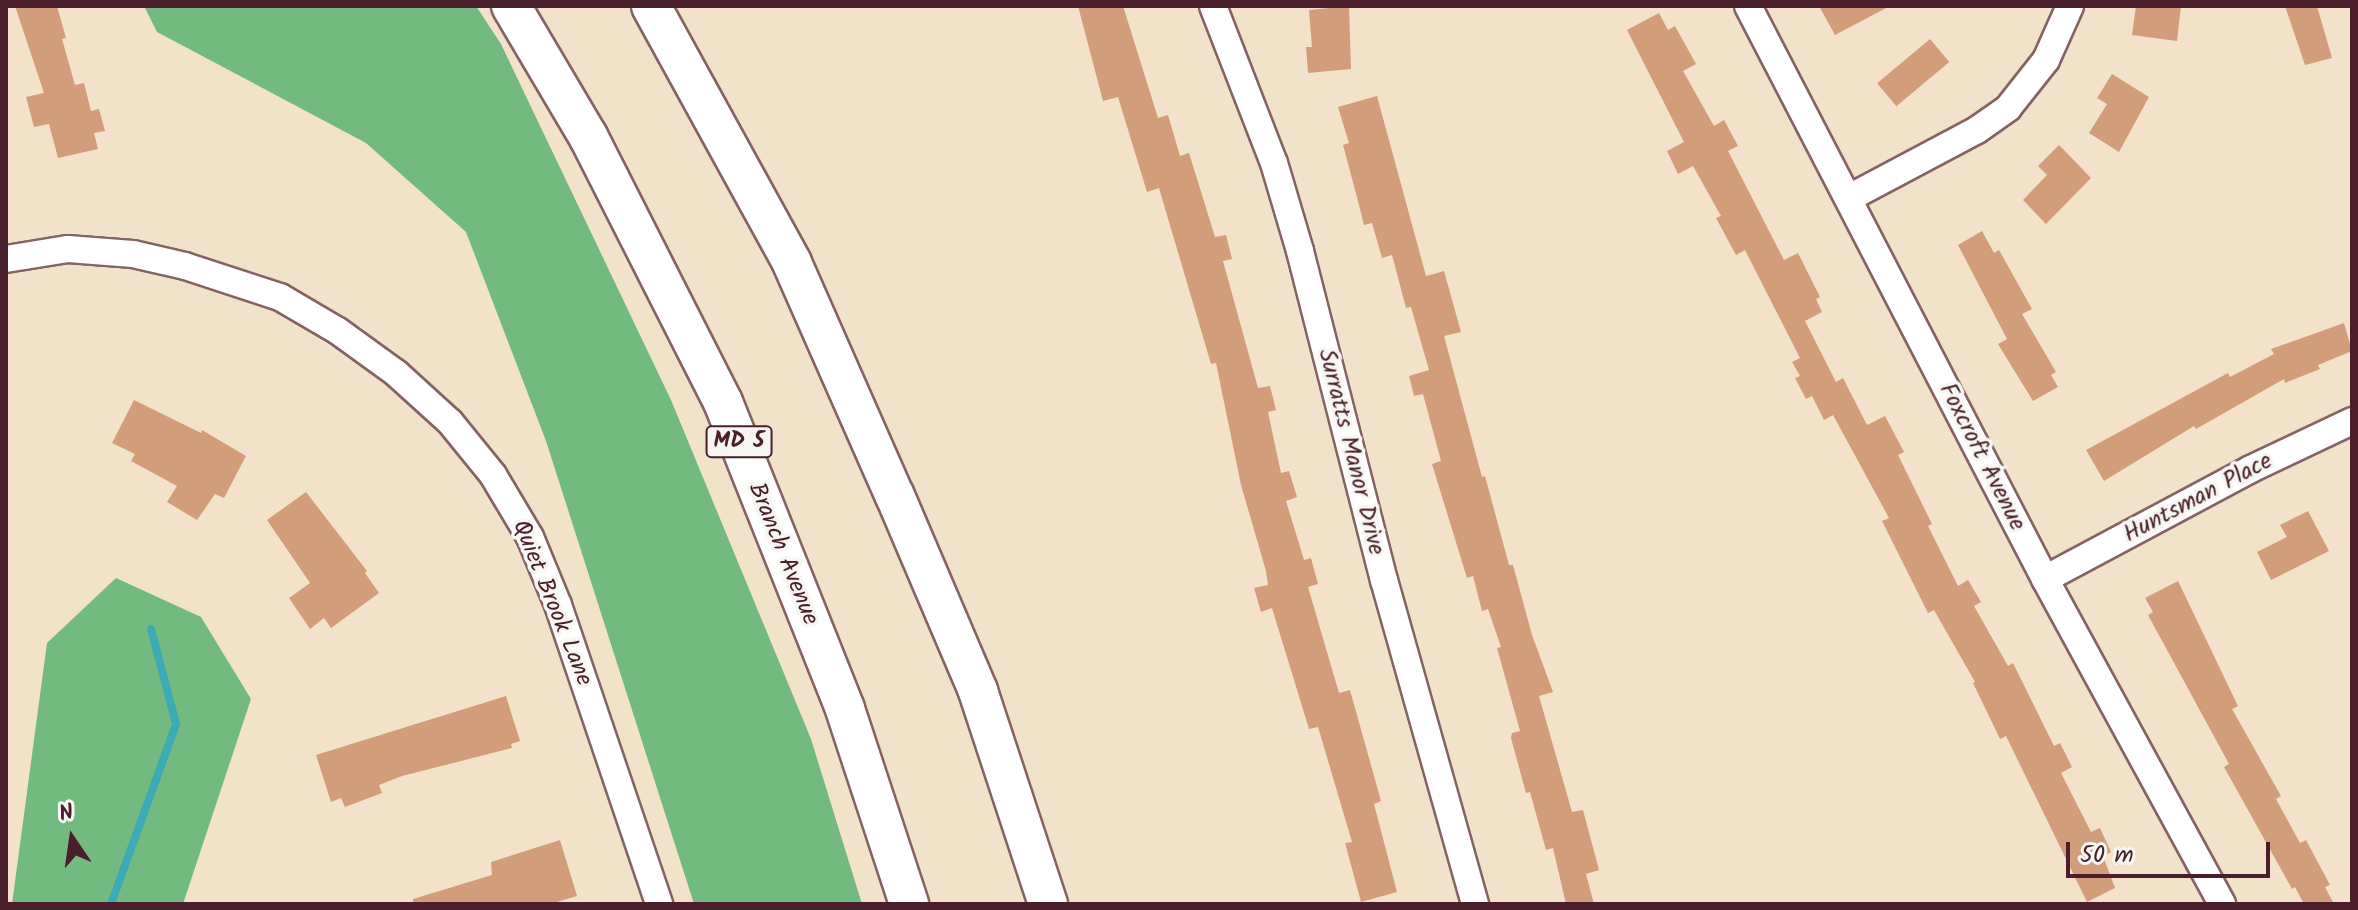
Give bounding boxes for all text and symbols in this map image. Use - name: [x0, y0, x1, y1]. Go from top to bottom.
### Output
- street label: Surratts Manor Drive: [1311, 346, 1391, 558]
- street label: Foxcroft Avenue: [1932, 378, 2032, 536]
- road number: MD 5: [705, 424, 773, 460]
- street label: Huntsman Place: [2119, 447, 2277, 549]
- street label: Branch Avenue: [741, 479, 825, 629]
- street label: Quiet Brook Lane: [506, 516, 598, 690]
- text: N: [56, 796, 77, 833]
- north arrow: [32, 798, 112, 878]
- scale bar: [2070, 826, 2274, 876]
- text: 50 m: [2080, 836, 2134, 875]

